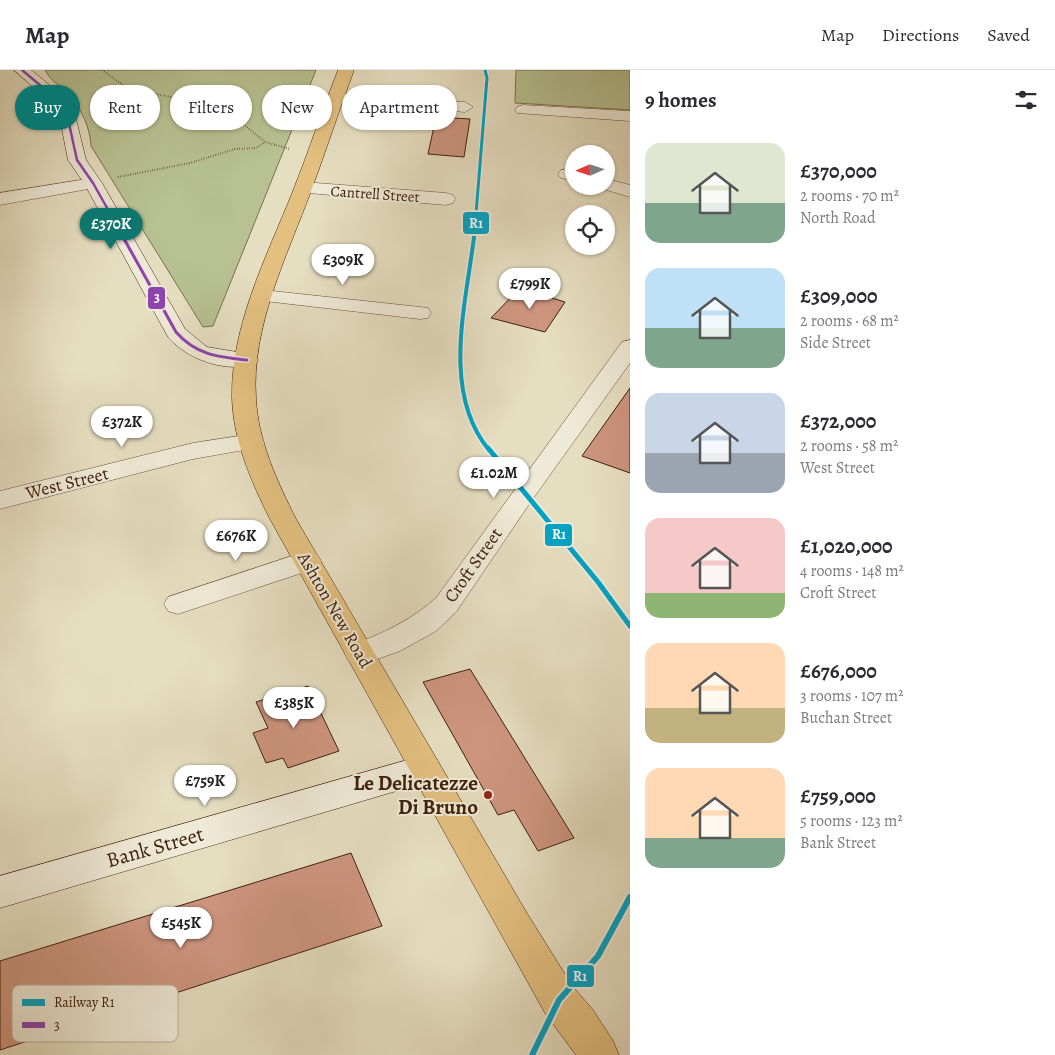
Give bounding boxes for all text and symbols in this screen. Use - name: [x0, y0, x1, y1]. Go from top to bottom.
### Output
- text: Map: [25, 19, 69, 51]
- text: Map: [821, 23, 854, 47]
- text: Directions: [882, 23, 959, 47]
- text: Saved: [987, 23, 1030, 47]
- chip: Buy: [15, 85, 80, 130]
- chip: Rent: [90, 85, 160, 130]
- chip: Filters: [170, 85, 252, 130]
- chip: New: [262, 85, 332, 130]
- chip: Apartment: [342, 85, 457, 130]
- text: 9 homes: [645, 86, 716, 114]
- icon: filters: [1012, 86, 1040, 114]
- north arrow: [565, 145, 615, 195]
- map controls: [565, 145, 615, 255]
- text: £370,000: [800, 157, 877, 185]
- icon: home: [685, 163, 745, 223]
- street label: Cantrell Street: [330, 181, 420, 207]
- text: 2 rooms · 70 m²: [800, 185, 899, 207]
- button: locate: [565, 205, 615, 255]
- text: North Road: [800, 207, 876, 229]
- pin: £370K: [76, 208, 146, 250]
- line badge: R1: [462, 211, 490, 235]
- text: £370K: [91, 213, 131, 235]
- text: R1: [469, 214, 483, 233]
- pin: £309K: [308, 244, 378, 286]
- text: £309K: [322, 249, 364, 271]
- pin: £799K: [495, 268, 565, 310]
- text: £799K: [510, 273, 550, 295]
- text: £309,000: [800, 282, 878, 310]
- line badge: 3: [147, 286, 166, 310]
- text: 3: [154, 288, 160, 307]
- icon: home: [685, 288, 745, 348]
- text: 2 rooms · 68 m²: [800, 310, 899, 332]
- text: Side Street: [800, 332, 871, 354]
- pin: £372K: [87, 406, 157, 448]
- text: £372,000: [800, 407, 876, 435]
- text: £372K: [102, 411, 142, 433]
- icon: home: [685, 413, 745, 473]
- text: 2 rooms · 58 m²: [800, 435, 898, 457]
- pin: £1.02M: [453, 456, 535, 499]
- text: West Street: [800, 457, 875, 479]
- street label: West Street: [22, 461, 111, 505]
- text: £1.02M: [470, 462, 518, 484]
- pin: £676K: [201, 520, 271, 562]
- street label: Croft Street: [438, 523, 508, 607]
- line badge: R1: [544, 523, 573, 547]
- text: £676K: [216, 525, 256, 547]
- text: R1: [552, 525, 566, 544]
- text: £1,020,000: [800, 532, 893, 560]
- icon: home: [685, 538, 745, 598]
- street label: Ashton New Road: [292, 547, 378, 673]
- text: 4 rooms · 148 m²: [800, 560, 904, 582]
- text: Croft Street: [800, 582, 877, 604]
- text: £676,000: [800, 657, 877, 685]
- icon: home: [685, 663, 745, 723]
- text: 3 rooms · 107 m²: [800, 685, 903, 707]
- pin: £385K: [259, 686, 329, 729]
- text: £385K: [274, 692, 314, 714]
- text: Buchan Street: [800, 707, 892, 729]
- pin: £759K: [170, 764, 240, 807]
- place label: Le Delicatezze Di Bruno: [353, 769, 478, 821]
- text: £759K: [185, 770, 225, 792]
- text: £759,000: [800, 782, 876, 810]
- icon: home: [685, 788, 745, 848]
- marker: Le Delicatezze Di Bruno: [482, 789, 494, 801]
- text: 5 rooms · 123 m²: [800, 810, 903, 832]
- street label: Bank Street: [103, 820, 207, 874]
- text: Bank Street: [800, 832, 876, 854]
- pin: £545K: [146, 906, 216, 949]
- text: £545K: [161, 912, 201, 934]
- line badge: R1: [566, 964, 595, 988]
- text: R1: [573, 967, 587, 986]
- legend: [12, 985, 178, 1042]
- text: Railway R1: [54, 993, 115, 1012]
- text: 3: [54, 1016, 60, 1035]

